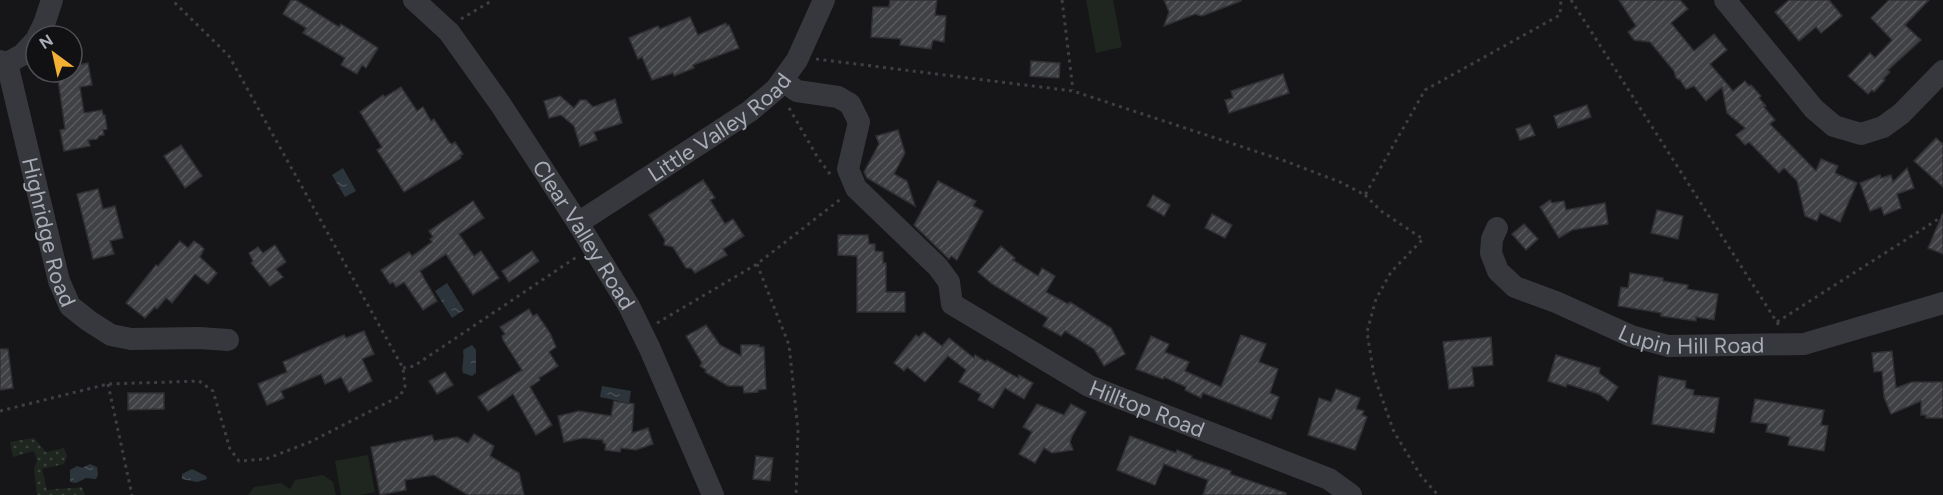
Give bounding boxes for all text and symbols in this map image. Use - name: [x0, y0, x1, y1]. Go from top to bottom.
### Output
- north arrow: [24, 24, 84, 84]
- text: N: [36, 31, 56, 53]
- street label: Little Valley Road: [643, 68, 797, 188]
- street label: Highridge Road: [16, 155, 82, 311]
- street label: Clear Valley Road: [527, 155, 641, 315]
- street label: Lupin Hill Road: [1614, 319, 1765, 360]
- street label: Hilltop Road: [1085, 374, 1208, 443]

